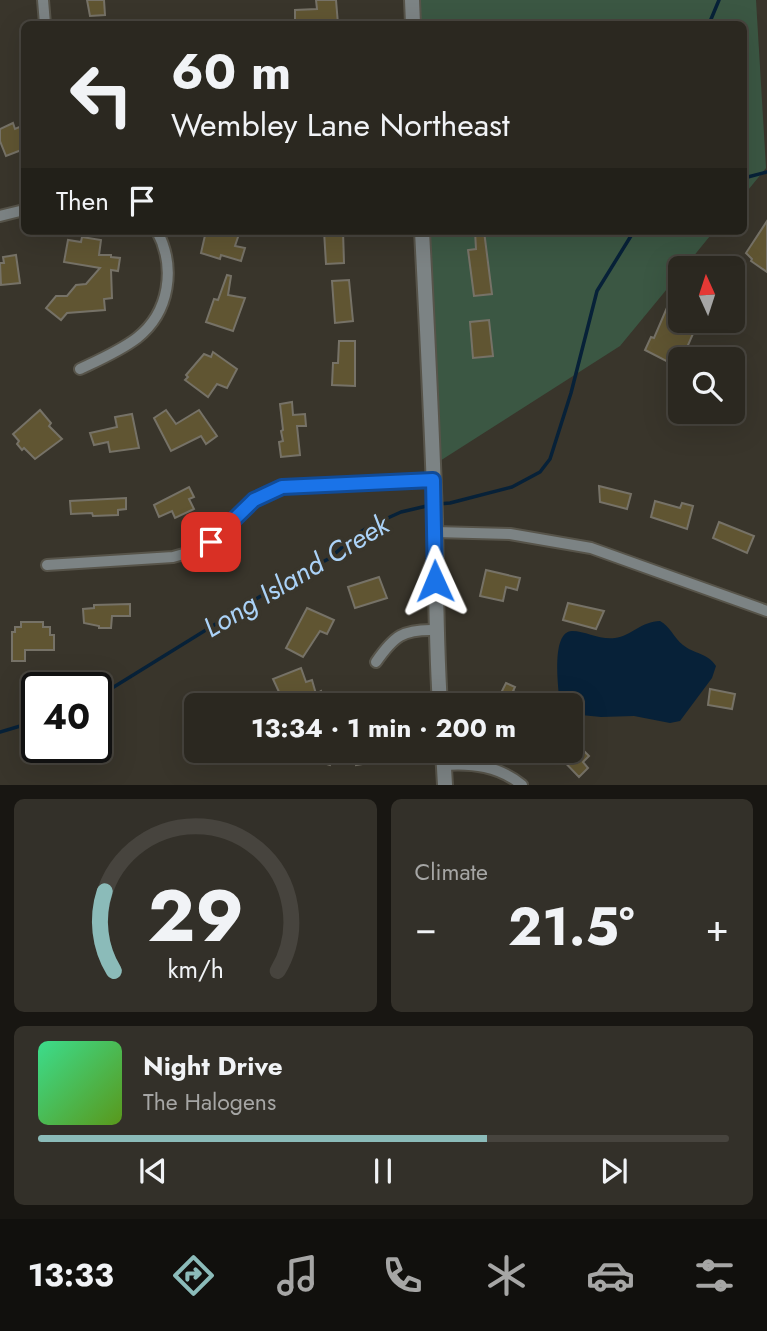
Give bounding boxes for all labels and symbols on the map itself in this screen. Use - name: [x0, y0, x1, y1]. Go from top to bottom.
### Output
- north arrow: [668, 256, 746, 332]
- water label: Long Island Creek: [195, 504, 398, 648]
- pin: [181, 512, 241, 572]
- position arrow: [398, 544, 472, 618]
- speed limit sign: 40: [21, 672, 112, 763]

